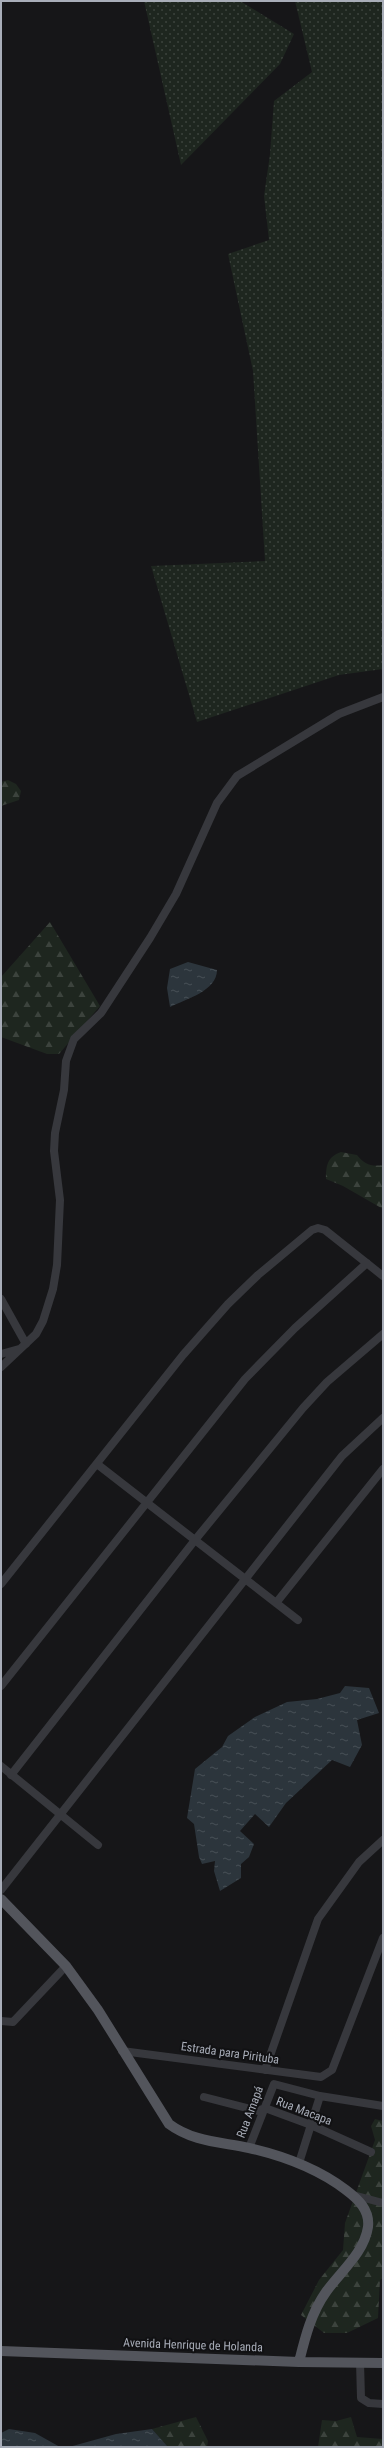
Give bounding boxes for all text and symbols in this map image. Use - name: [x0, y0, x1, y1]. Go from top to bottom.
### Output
- street label: Estrada para Pirituba: [180, 2039, 280, 2067]
- street label: Rua Amapá: [234, 2084, 266, 2140]
- street label: Rua Macapa: [274, 2094, 334, 2128]
- street label: Avenida Henrique de Holanda: [123, 2336, 263, 2354]

